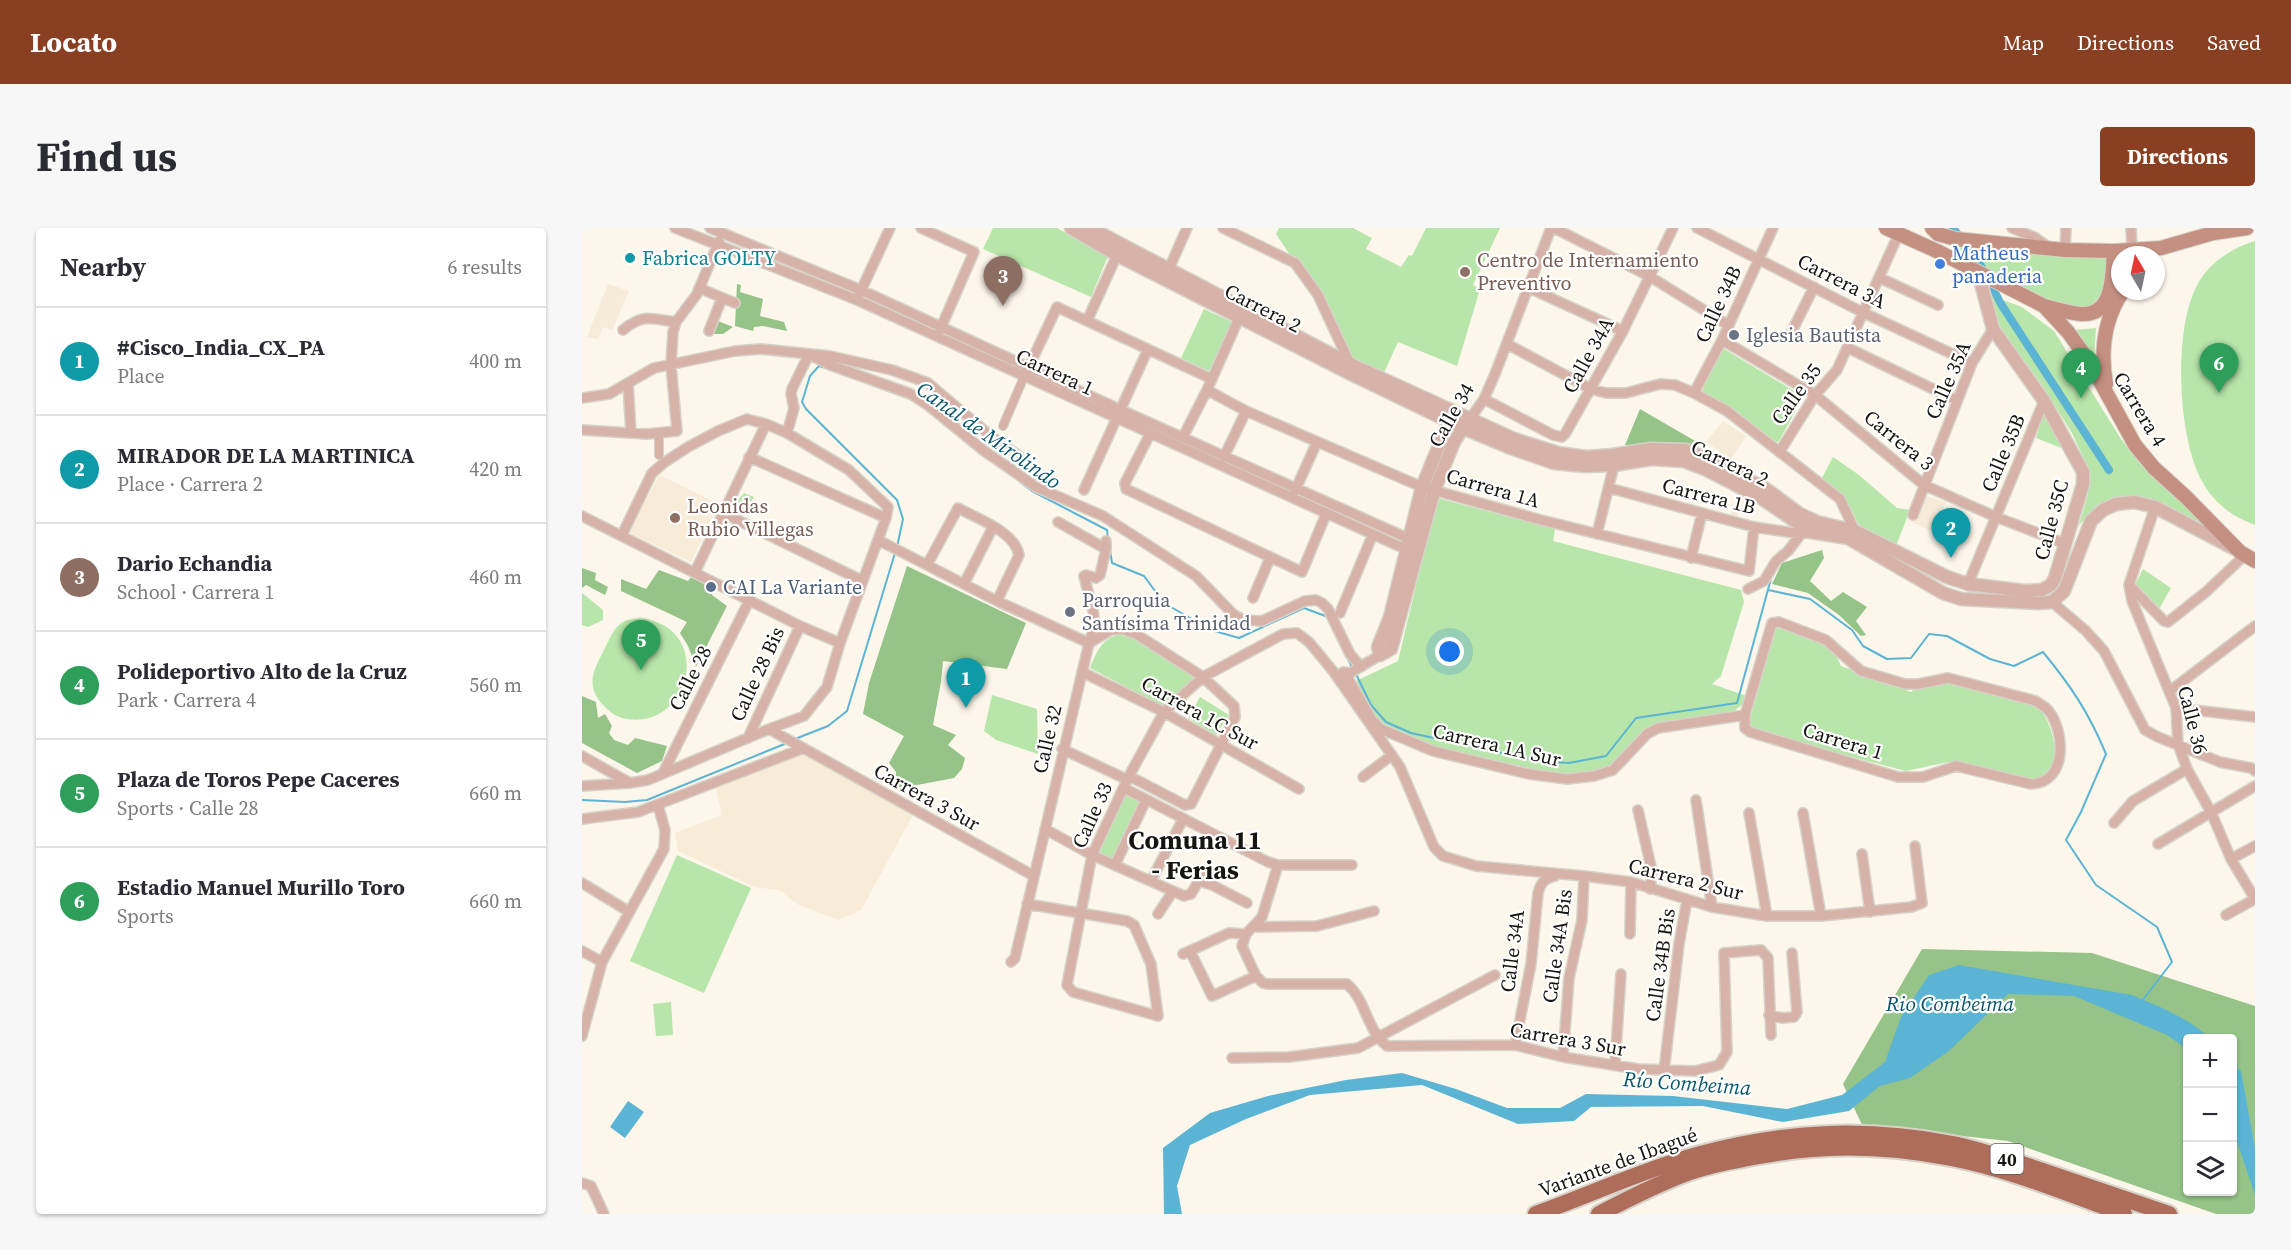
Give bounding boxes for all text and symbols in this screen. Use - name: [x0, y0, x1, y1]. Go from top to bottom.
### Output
- text: Locato: [30, 23, 117, 61]
- text: Map: [2003, 28, 2044, 57]
- text: Directions: [2077, 28, 2174, 57]
- text: Saved: [2207, 28, 2261, 57]
- text: Find us: [36, 127, 177, 185]
- button: Directions: [2100, 127, 2255, 186]
- place label: Matheus panaderia: [1952, 239, 2043, 290]
- place label: Fabrica GOLTY: [642, 244, 776, 272]
- place label: Centro de Internamiento Preventivo: [1477, 246, 1699, 297]
- north arrow: [2111, 246, 2165, 300]
- street label: Carrera 3A: [1793, 247, 1892, 316]
- text: Nearby: [60, 249, 146, 285]
- marker: Fabrica GOLTY: [623, 251, 637, 265]
- text: 6 results: [447, 253, 522, 281]
- pin: 3: [984, 256, 1022, 306]
- marker: Matheus panaderia: [1933, 257, 1947, 271]
- street label: Calle 34B: [1688, 261, 1748, 347]
- marker: Centro de Internamiento Preventivo: [1458, 265, 1472, 279]
- street label: Carrera 2: [1220, 277, 1306, 339]
- street label: Calle 34A: [1556, 311, 1621, 398]
- place label: Iglesia Bautista: [1746, 321, 1882, 349]
- marker: Iglesia Bautista: [1727, 328, 1741, 342]
- text: #Cisco_India_CX_PA: [117, 332, 325, 362]
- street label: Calle 35A: [1918, 336, 1978, 424]
- street label: Carrera 1: [1012, 342, 1098, 402]
- pin: 6: [2200, 344, 2238, 393]
- text: 1: [74, 347, 85, 375]
- text: 400 m: [469, 347, 522, 375]
- pin: 4: [2062, 348, 2100, 398]
- street label: Calle 35: [1764, 358, 1828, 430]
- text: Place: [117, 362, 165, 390]
- street label: Carrera 4: [2107, 366, 2173, 452]
- water label: Canal de Mirolindo: [911, 374, 1067, 496]
- street label: Calle 34: [1421, 378, 1481, 452]
- street label: Carrera 3: [1858, 403, 1940, 477]
- street label: Calle 35B: [1974, 410, 2032, 496]
- street label: Carrera 2: [1687, 433, 1773, 493]
- text: MIRADOR DE LA MARTINICA: [117, 440, 415, 470]
- text: 2: [74, 455, 85, 483]
- text: 420 m: [469, 455, 522, 483]
- street label: Carrera 1A: [1443, 461, 1544, 515]
- text: Place · Carrera 2: [117, 470, 263, 498]
- street label: Carrera 1B: [1659, 471, 1759, 521]
- street label: Calle 35C: [2027, 477, 2075, 563]
- place label: Leonidas Rubio Villegas: [687, 492, 814, 543]
- pin: 2: [1932, 508, 1970, 558]
- marker: Leonidas Rubio Villegas: [668, 511, 682, 525]
- text: Dario Echandia: [117, 548, 272, 578]
- text: 3: [74, 563, 85, 591]
- text: 460 m: [469, 563, 522, 591]
- place label: CAI La Variante: [723, 573, 862, 601]
- text: School · Carrera 1: [117, 578, 275, 606]
- marker: CAI La Variante: [704, 580, 718, 594]
- place label: Parroquia Santísima Trinidad: [1082, 586, 1251, 637]
- marker: Parroquia Santísima Trinidad: [1063, 605, 1077, 619]
- pin: 5: [622, 620, 660, 670]
- street label: Calle 28 Bis: [723, 622, 791, 726]
- your location: [1435, 637, 1464, 666]
- street label: Calle 28: [662, 641, 718, 715]
- text: Polideportivo Alto de la Cruz: [117, 656, 407, 686]
- pin: 1: [946, 658, 986, 708]
- street label: Carrera 1C Sur: [1136, 669, 1264, 757]
- text: 4: [74, 671, 85, 699]
- text: 560 m: [469, 671, 522, 699]
- street label: Calle 36: [2171, 683, 2215, 757]
- text: Park · Carrera 4: [117, 686, 256, 714]
- street label: Calle 32: [1026, 702, 1068, 776]
- street label: Carrera 1: [1799, 716, 1887, 766]
- street label: Carrera 1A Sur: [1430, 717, 1564, 773]
- street label: Carrera 3 Sur: [869, 756, 986, 838]
- text: Plaza de Toros Pepe Caceres: [117, 764, 399, 794]
- street label: Calle 33: [1065, 778, 1119, 852]
- text: 5: [74, 779, 85, 807]
- text: 660 m: [469, 779, 522, 807]
- text: Sports · Calle 28: [117, 794, 259, 822]
- district label: Comuna 11 - Ferias: [1128, 822, 1262, 888]
- street label: Carrera 2 Sur: [1626, 851, 1747, 907]
- text: Estadio Manuel Murillo Toro: [117, 872, 405, 902]
- text: 6: [74, 887, 85, 915]
- text: 660 m: [469, 887, 522, 915]
- street label: Calle 34A Bis: [1535, 887, 1579, 1005]
- text: Sports: [117, 902, 174, 930]
- street label: Calle 34A: [1493, 907, 1531, 994]
- street label: Calle 34B Bis: [1638, 907, 1682, 1023]
- water label: Rio Combeima: [1885, 989, 2014, 1018]
- street label: Carrera 3 Sur: [1508, 1015, 1629, 1063]
- map controls: [2183, 1034, 2237, 1196]
- button: +: [2183, 1034, 2237, 1088]
- water label: Río Combeima: [1621, 1064, 1752, 1102]
- button: −: [2183, 1088, 2237, 1142]
- street label: Variante de Ibagué: [1535, 1120, 1701, 1204]
- button: layers: [2183, 1142, 2237, 1196]
- road number: 40: [1990, 1144, 2024, 1174]

